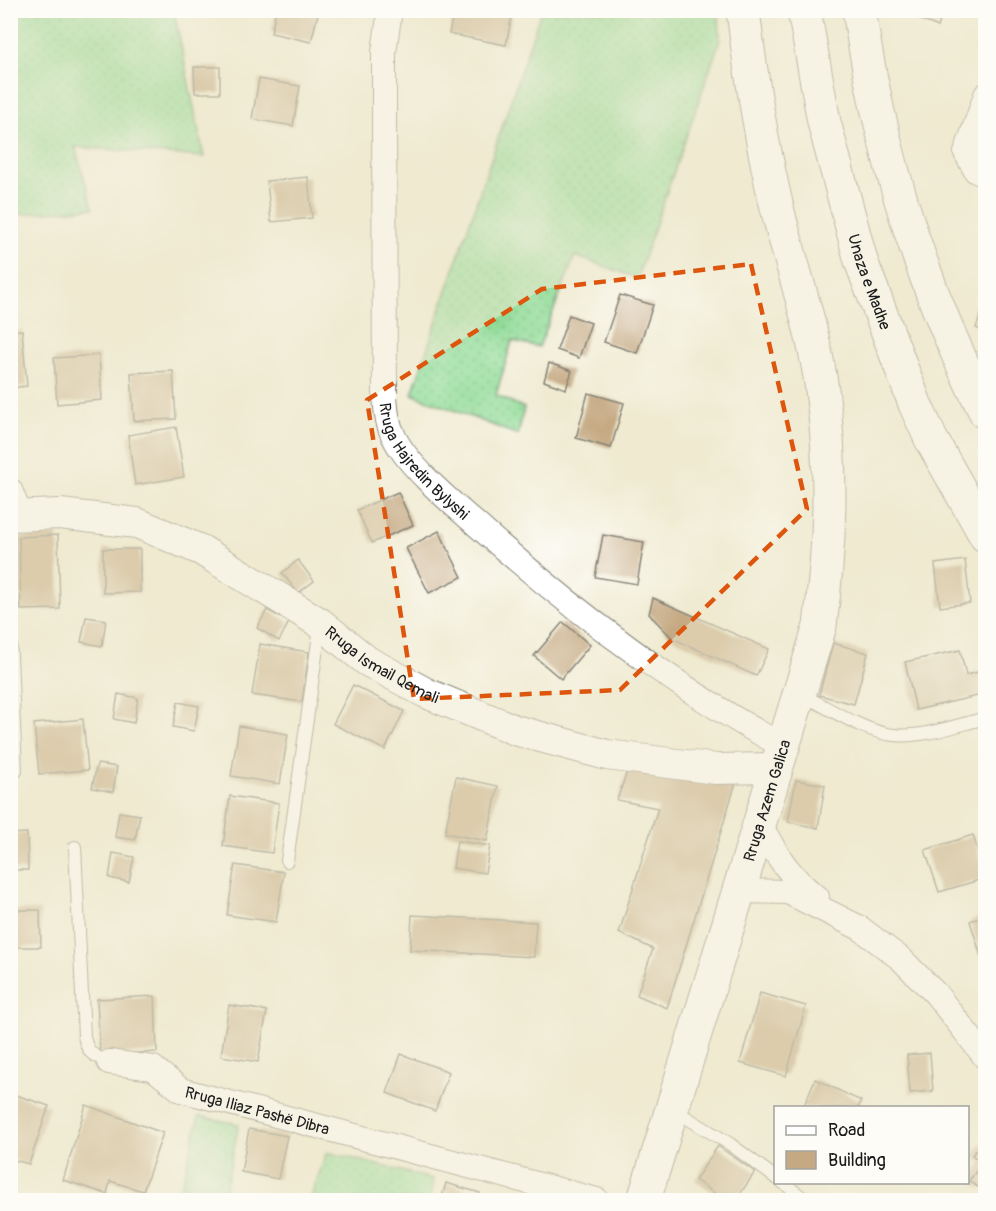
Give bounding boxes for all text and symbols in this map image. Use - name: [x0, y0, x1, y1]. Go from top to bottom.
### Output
- street label: Unaza e Madhe: [843, 232, 895, 333]
- street label: Rruga Hajredin Bylyshi: [375, 402, 473, 525]
- street label: Rruga Ismail Qemali: [321, 622, 442, 708]
- street label: Rruga Azem Galica: [739, 737, 796, 864]
- street label: Rruga Iliaz Pashë Dibra: [183, 1082, 332, 1140]
- legend: [774, 1106, 969, 1184]
- text: Road: [828, 1119, 865, 1142]
- text: Building: [828, 1149, 886, 1172]

